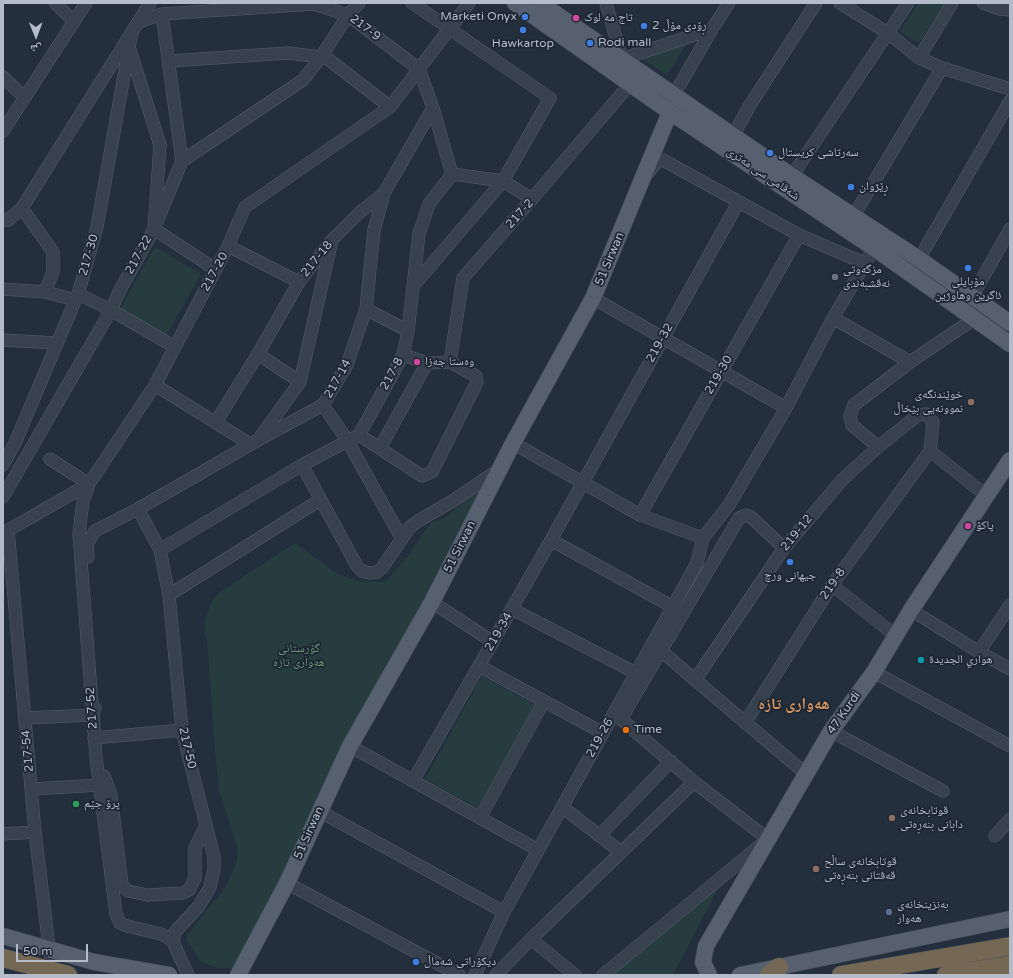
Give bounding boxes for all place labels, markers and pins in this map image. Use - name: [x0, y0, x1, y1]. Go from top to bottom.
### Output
- place label: Marketi Onyx: [440, 10, 517, 24]
- place label: تاج مه لوک: [584, 11, 633, 25]
- marker: Marketi Onyx: [520, 12, 530, 22]
- marker: تاج مه لوک: [571, 13, 581, 23]
- place label: ڕۆدی مۆڵ 2: [652, 19, 707, 33]
- marker: ڕۆدی مۆڵ 2: [639, 21, 649, 31]
- marker: Hawkartop: [518, 25, 528, 35]
- place label: Rodi mall: [598, 36, 651, 50]
- place label: Hawkartop: [492, 37, 554, 51]
- marker: Rodi mall: [585, 38, 595, 48]
- place label: سەرتاشی کریستال: [778, 146, 859, 160]
- marker: سەرتاشی کریستال: [765, 148, 775, 158]
- place label: ڕێژوان: [859, 180, 888, 194]
- marker: ڕێژوان: [846, 182, 856, 192]
- place label: مزگەوتی نەقشبەندی: [843, 263, 890, 291]
- marker: مۆبایلی ئاگرین وهاوژین: [963, 263, 973, 273]
- marker: مزگەوتی نەقشبەندی: [830, 272, 840, 282]
- place label: مۆبایلی ئاگرین وهاوژین: [935, 275, 1001, 303]
- place label: وەستا جەزا: [425, 355, 474, 369]
- marker: وەستا جەزا: [412, 357, 422, 367]
- place label: خوێندنگەی نموونەیی بێخاڵ: [894, 388, 963, 416]
- marker: خوێندنگەی نموونەیی بێخاڵ: [966, 397, 976, 407]
- place label: پاکۆ: [976, 519, 994, 533]
- marker: پاکۆ: [963, 521, 973, 531]
- marker: جیهانی ورچ: [785, 557, 795, 567]
- place label: جیهانی ورچ: [764, 569, 816, 583]
- place label: هواري الجديدة: [929, 653, 993, 667]
- marker: هواري الجديدة: [916, 655, 926, 665]
- place label: Time: [634, 723, 662, 737]
- marker: Time: [621, 725, 631, 735]
- place label: پرۆ جێم: [84, 797, 120, 811]
- marker: پرۆ جێم: [71, 799, 81, 809]
- place label: قوتابخانەی دابانی بنەڕەتی: [900, 804, 963, 832]
- marker: قوتابخانەی دابانی بنەڕەتی: [887, 813, 897, 823]
- place label: قوتابخانەی ساڵح قەفتانی بنەڕەتی: [824, 855, 897, 883]
- marker: قوتابخانەی ساڵح قەفتانی بنەڕەتی: [811, 864, 821, 874]
- place label: بەنزینخانەی ھەوار: [897, 898, 949, 926]
- marker: بەنزینخانەی ھەوار: [884, 907, 894, 917]
- place label: دیکۆراتی شەماڵ: [424, 955, 496, 969]
- marker: دیکۆراتی شەماڵ: [411, 957, 421, 967]

